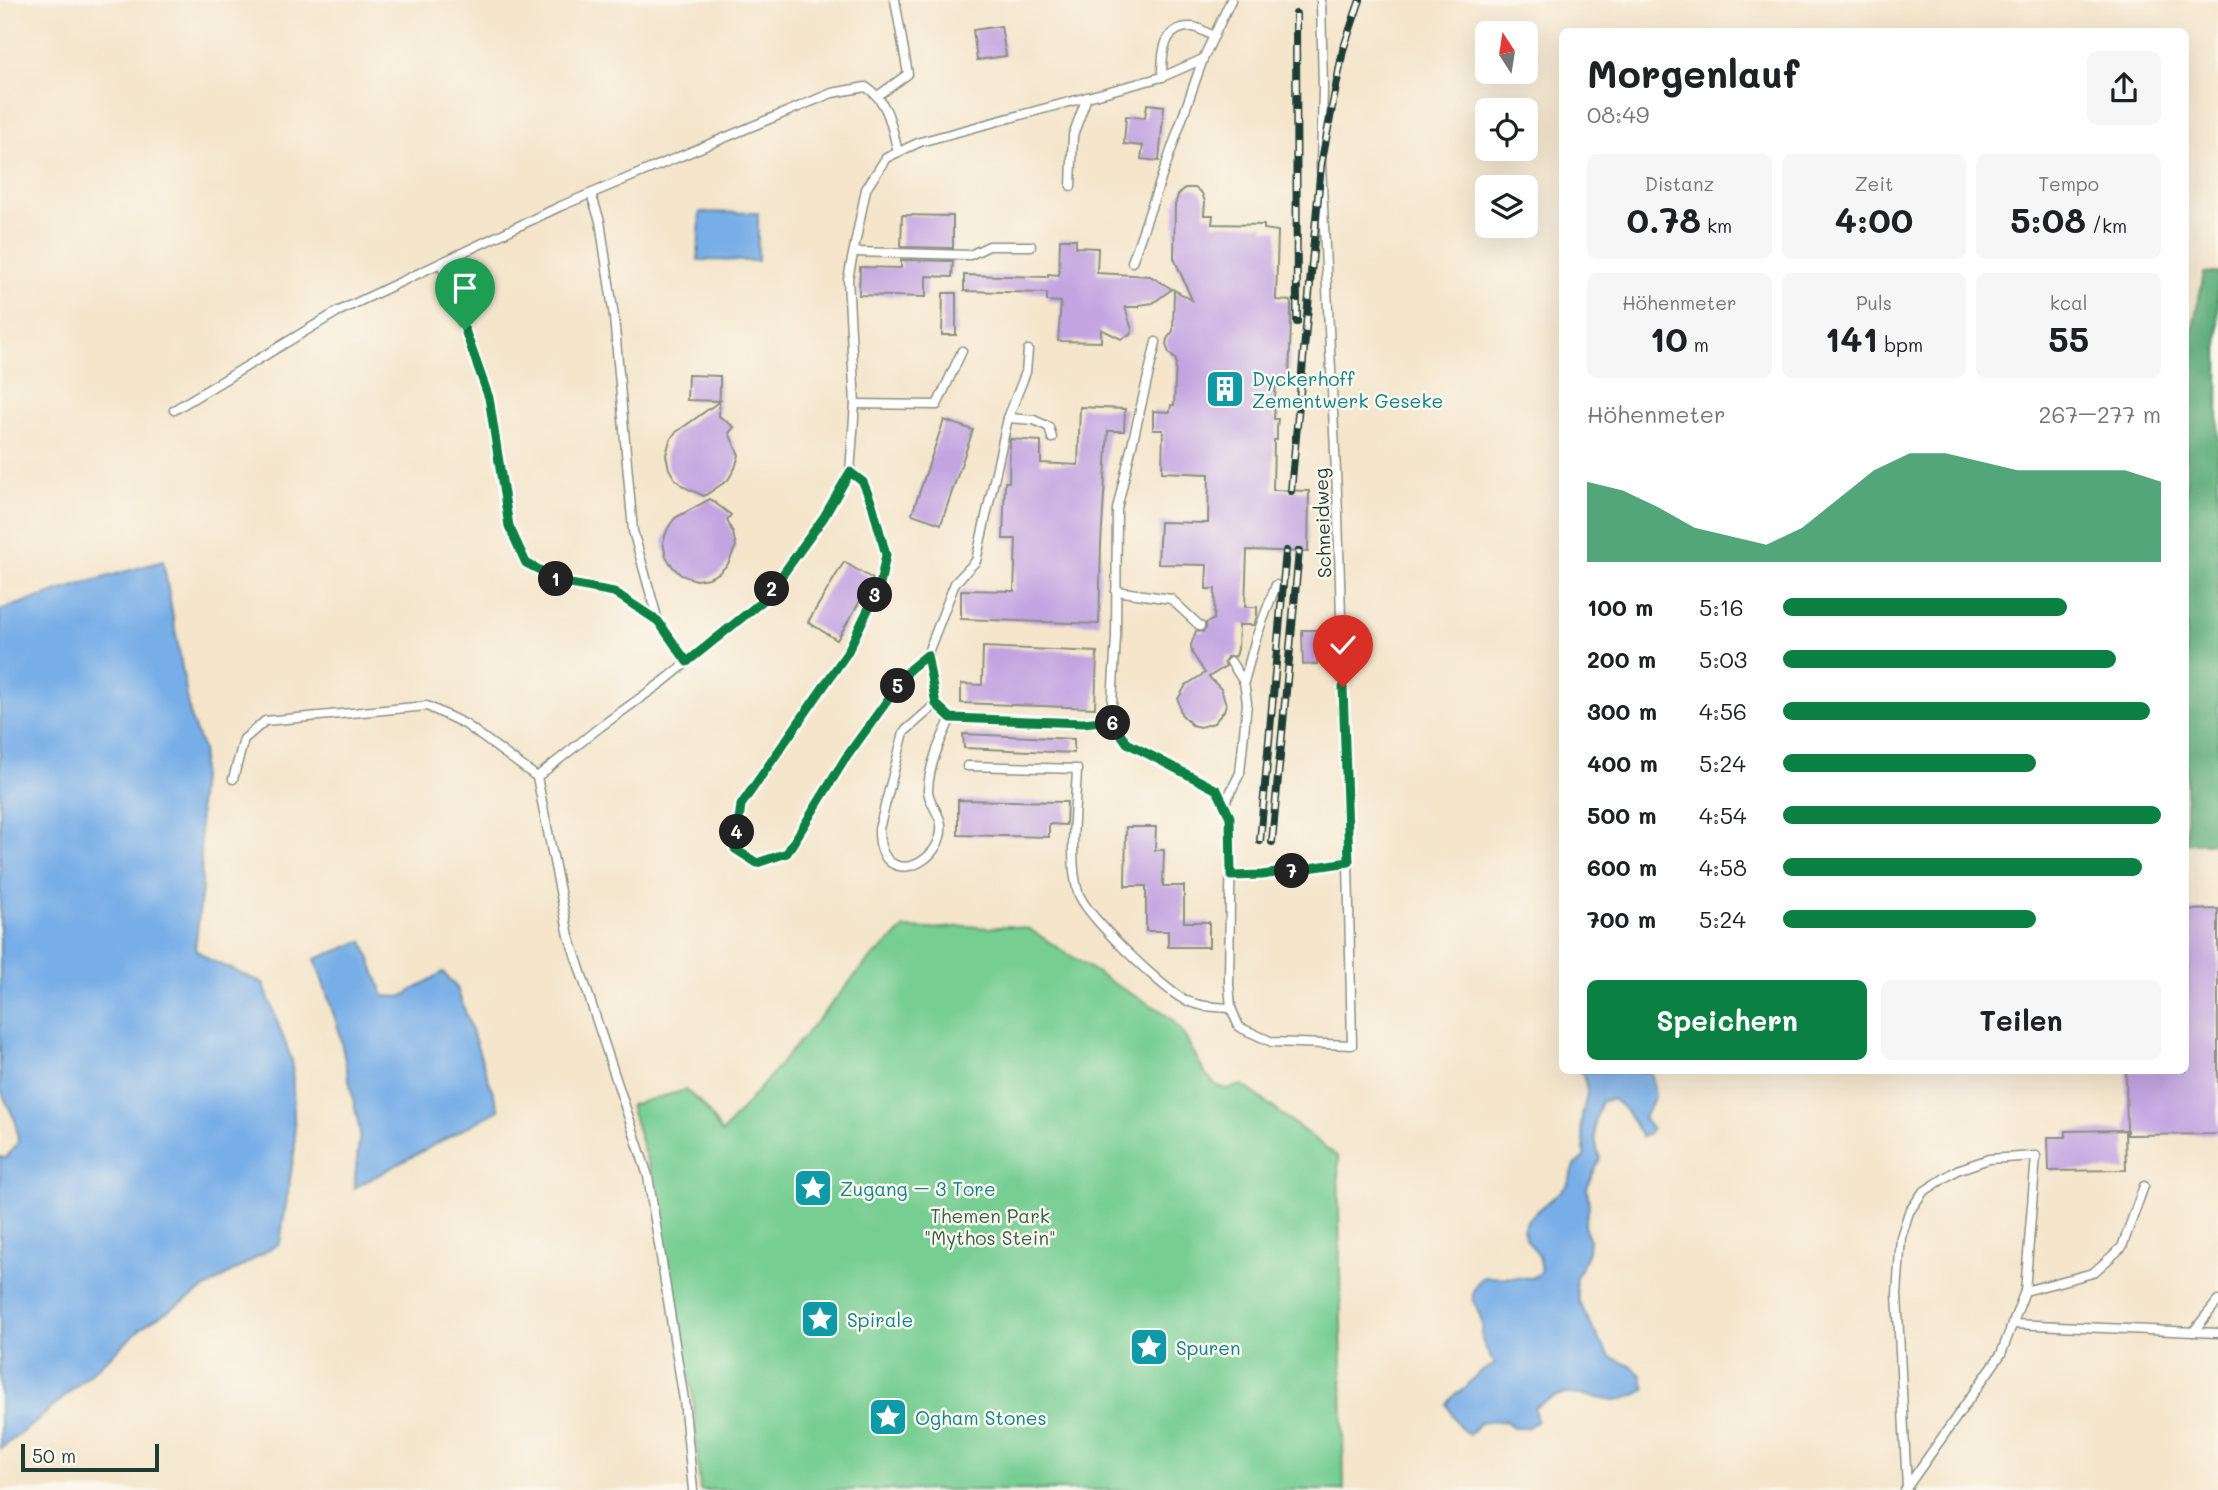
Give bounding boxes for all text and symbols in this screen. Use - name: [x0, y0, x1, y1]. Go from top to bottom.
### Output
- north arrow: [1475, 21, 1538, 84]
- map controls: [1475, 21, 1538, 238]
- text: Morgenlauf: [1587, 48, 1799, 98]
- button: share: [2087, 51, 2161, 125]
- button: locate: [1475, 98, 1538, 161]
- text: 08:49: [1587, 99, 1649, 129]
- text: Distanz: [1645, 171, 1714, 196]
- text: Zeit: [1855, 171, 1893, 196]
- text: Tempo: [2038, 171, 2099, 196]
- button: layers: [1475, 175, 1538, 238]
- text: 0.78: [1626, 196, 1701, 242]
- text: 4:00: [1835, 196, 1913, 242]
- text: 5:08: [2010, 196, 2086, 242]
- text: km: [1701, 213, 1732, 238]
- text: /km: [2086, 213, 2127, 238]
- pin: [435, 258, 495, 330]
- icon: arrive: [446, 269, 484, 307]
- text: Höhenmeter: [1622, 290, 1737, 315]
- text: Puls: [1856, 290, 1892, 315]
- text: kcal: [2050, 290, 2088, 315]
- text: 10: [1650, 315, 1688, 361]
- text: 141: [1825, 315, 1878, 361]
- text: 55: [2048, 315, 2089, 361]
- text: m: [1688, 332, 1709, 357]
- text: bpm: [1878, 332, 1923, 357]
- place label: Dyckerhoff Zementwerk Geseke: [1252, 366, 1443, 413]
- building icon: Dyckerhoff Zementwerk Geseke: [1204, 368, 1246, 410]
- text: Höhenmeter: [1587, 399, 1725, 429]
- text: 267–277 m: [2039, 399, 2161, 429]
- street label: Schneidweg: [1308, 467, 1336, 579]
- pin: 1: [538, 562, 574, 596]
- text: 1: [551, 566, 560, 591]
- pin: 2: [754, 572, 790, 606]
- text: 2: [766, 576, 777, 601]
- pin: 3: [858, 578, 892, 612]
- text: 3: [869, 582, 880, 607]
- text: 100 m: [1587, 592, 1653, 622]
- text: 5:16: [1699, 592, 1744, 622]
- pin: [1313, 615, 1373, 687]
- icon: check: [1324, 626, 1362, 664]
- text: 200 m: [1587, 644, 1656, 674]
- text: 5:03: [1699, 644, 1747, 674]
- pin: 5: [880, 668, 916, 704]
- text: 5: [892, 673, 903, 698]
- text: 300 m: [1587, 696, 1657, 726]
- text: 4:56: [1699, 696, 1747, 726]
- pin: 6: [1096, 706, 1130, 740]
- text: 6: [1107, 710, 1118, 735]
- text: 400 m: [1587, 748, 1658, 778]
- text: 5:24: [1699, 748, 1746, 778]
- text: 500 m: [1587, 800, 1657, 830]
- text: 4:54: [1699, 800, 1747, 830]
- pin: 4: [720, 814, 754, 850]
- text: 4: [730, 819, 743, 844]
- text: 600 m: [1587, 852, 1657, 882]
- text: 4:58: [1699, 852, 1747, 882]
- pin: 7: [1274, 854, 1310, 888]
- text: 7: [1286, 858, 1297, 883]
- text: 700 m: [1587, 904, 1656, 934]
- text: 5:24: [1699, 904, 1746, 934]
- button: Speichern: [1587, 980, 1867, 1060]
- button: Teilen: [1881, 980, 2161, 1060]
- place icon: Zugang – 3 Tore: [792, 1167, 834, 1209]
- place label: Zugang – 3 Tore: [840, 1176, 996, 1201]
- park label: Themen Park "Mythos Stein": [924, 1203, 1056, 1250]
- place icon: Spirale: [799, 1298, 841, 1340]
- place label: Spirale: [847, 1307, 913, 1332]
- place icon: Spuren: [1128, 1326, 1170, 1368]
- place label: Spuren: [1176, 1335, 1241, 1360]
- place icon: Ogham Stones: [867, 1396, 909, 1438]
- place label: Ogham Stones: [915, 1405, 1047, 1430]
- scale bar: [21, 1441, 159, 1473]
- text: 50 m: [32, 1443, 76, 1468]

